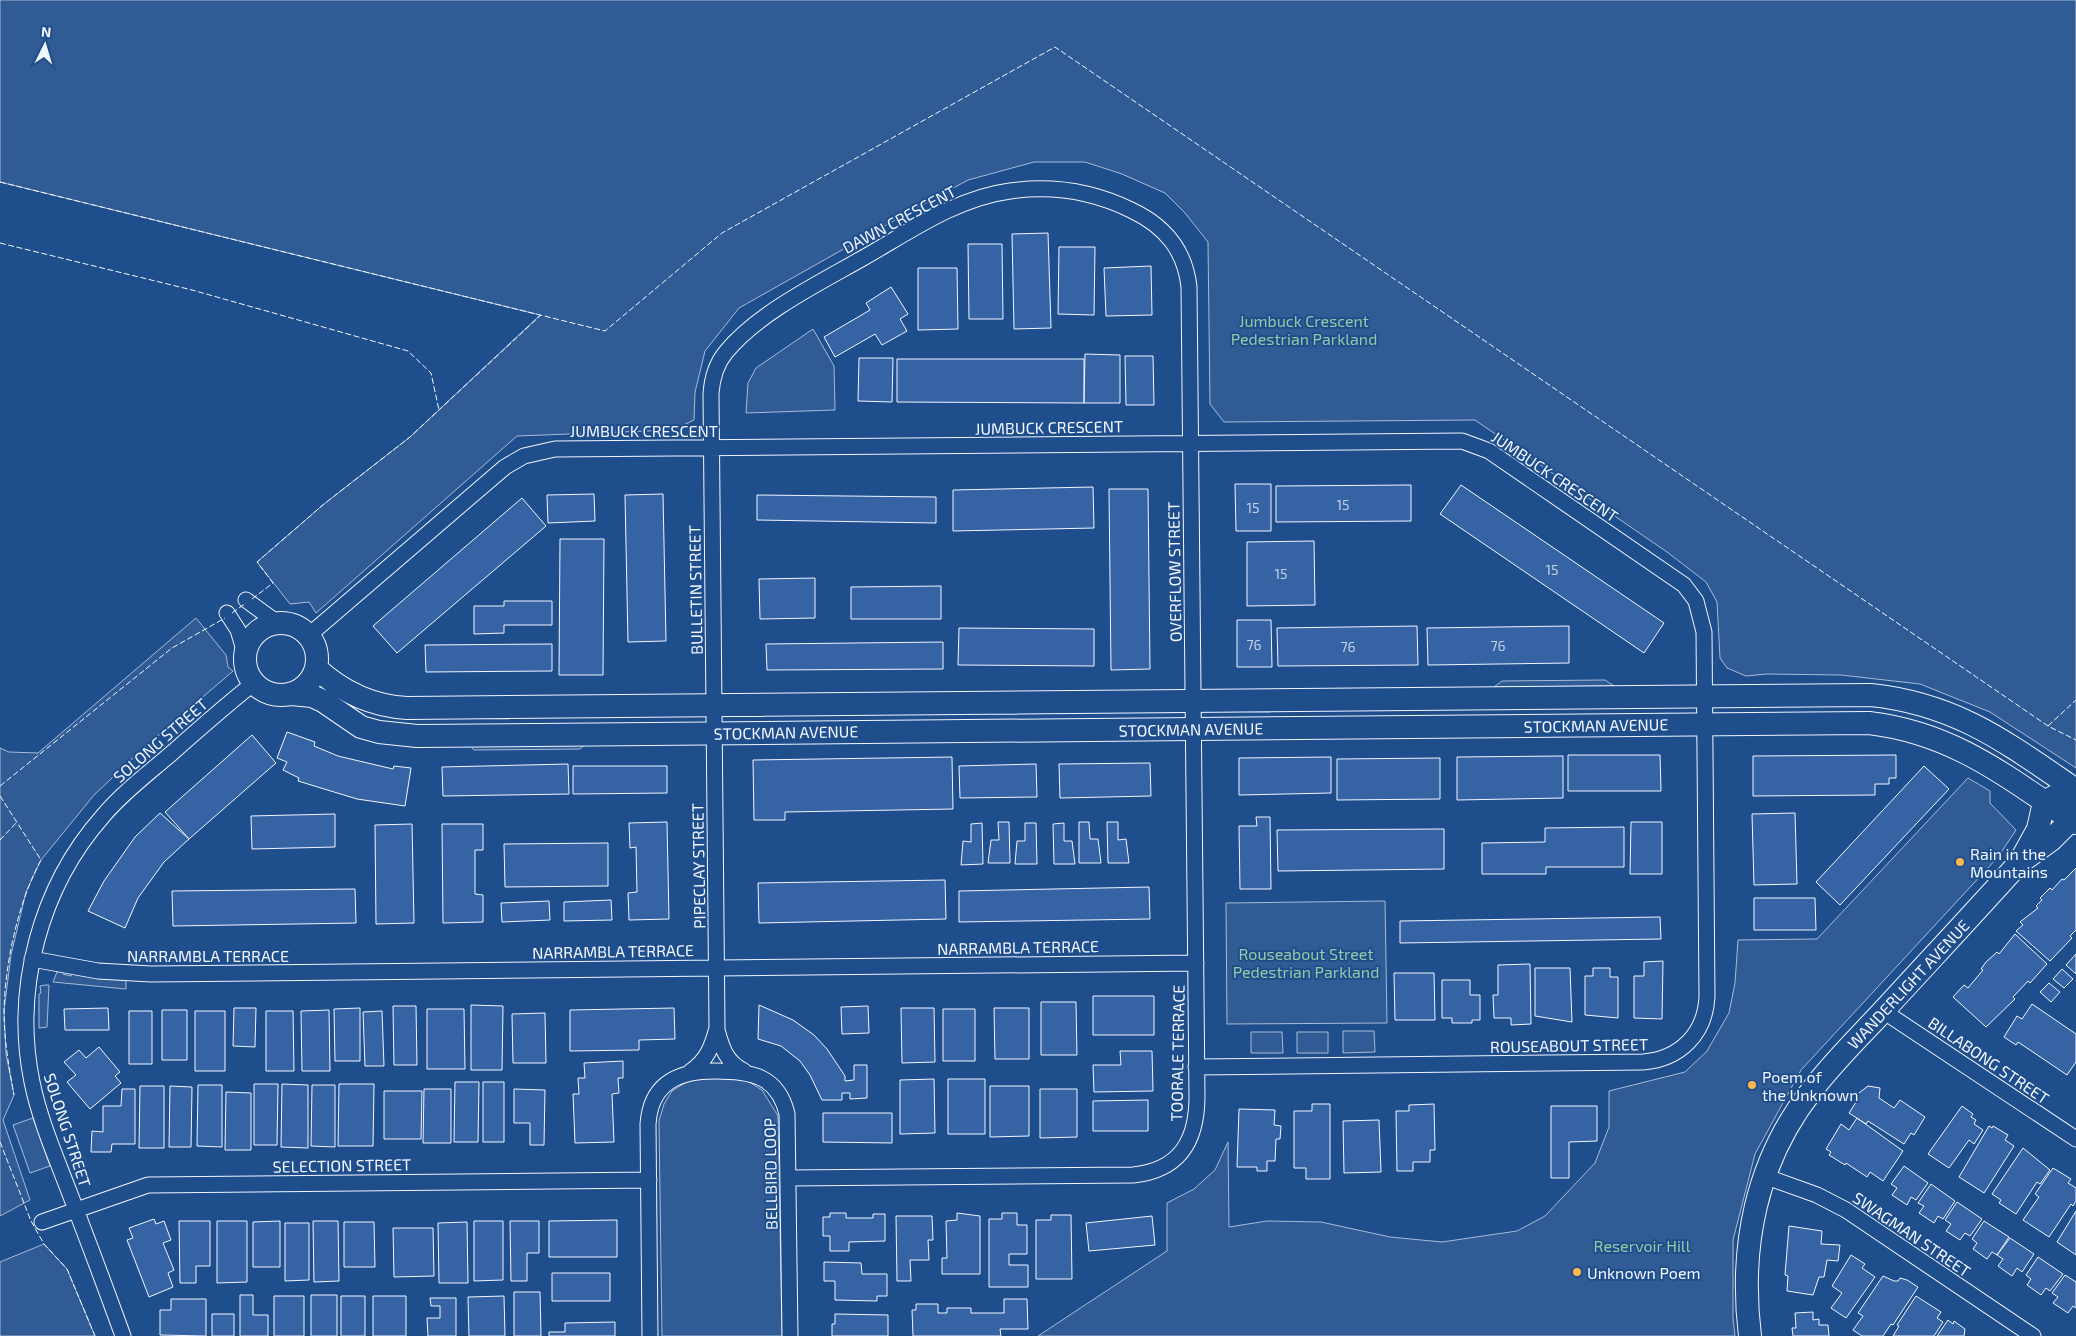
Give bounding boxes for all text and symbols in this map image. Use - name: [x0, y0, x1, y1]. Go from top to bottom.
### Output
- north arrow: [20, 20, 70, 70]
- text: N: [40, 23, 52, 40]
- street label: DAWN CRESCENT: [839, 181, 959, 257]
- park label: Jumbuck Crescent Pedestrian Parkland: [1231, 311, 1377, 348]
- street label: JUMBUCK CRESCENT: [975, 416, 1123, 438]
- street label: JUMBUCK CRESCENT: [570, 421, 718, 440]
- street label: JUMBUCK CRESCENT: [1488, 427, 1622, 525]
- house number: 15: [1336, 496, 1350, 513]
- house number: 15: [1246, 499, 1260, 516]
- street label: OVERFLOW STREET: [1163, 502, 1185, 642]
- street label: BULLETIN STREET: [684, 525, 706, 655]
- house number: 15: [1545, 561, 1559, 578]
- house number: 15: [1274, 565, 1288, 582]
- house number: 76: [1246, 636, 1262, 653]
- house number: 76: [1490, 637, 1506, 654]
- house number: 76: [1340, 638, 1356, 655]
- street label: SOLONG STREET: [109, 694, 211, 786]
- street label: STOCKMAN AVENUE: [1523, 714, 1669, 736]
- street label: STOCKMAN AVENUE: [1118, 718, 1264, 740]
- street label: STOCKMAN AVENUE: [713, 721, 859, 743]
- street label: PIPECLAY STREET: [687, 803, 709, 929]
- place label: Rain in the Mountains: [1970, 844, 2048, 881]
- marker: Rain in the Mountains: [1954, 856, 1966, 868]
- street label: WANDERLIGHT AVENUE: [1843, 915, 1973, 1053]
- street label: NARRAMBLA TERRACE: [937, 936, 1099, 958]
- street label: NARRAMBLA TERRACE: [532, 940, 694, 962]
- park label: Rouseabout Street Pedestrian Parkland: [1233, 944, 1379, 981]
- street label: NARRAMBLA TERRACE: [127, 946, 289, 965]
- street label: TOORALE TERRACE: [1166, 984, 1188, 1121]
- street label: BILLABONG STREET: [1925, 1013, 2053, 1107]
- street label: ROUSEABOUT STREET: [1490, 1034, 1648, 1056]
- place label: Poem of the Unknown: [1762, 1067, 1858, 1104]
- street label: SOLONG STREET: [41, 1071, 95, 1189]
- marker: Poem of the Unknown: [1746, 1079, 1758, 1091]
- street label: BELLBIRD LOOP: [760, 1118, 780, 1230]
- street label: SELECTION STREET: [273, 1154, 411, 1176]
- street label: SWAGMAN STREET: [1850, 1188, 1974, 1280]
- park label: Reservoir Hill: [1594, 1236, 1691, 1255]
- place label: Unknown Poem: [1587, 1263, 1701, 1282]
- marker: Unknown Poem: [1571, 1266, 1583, 1278]

